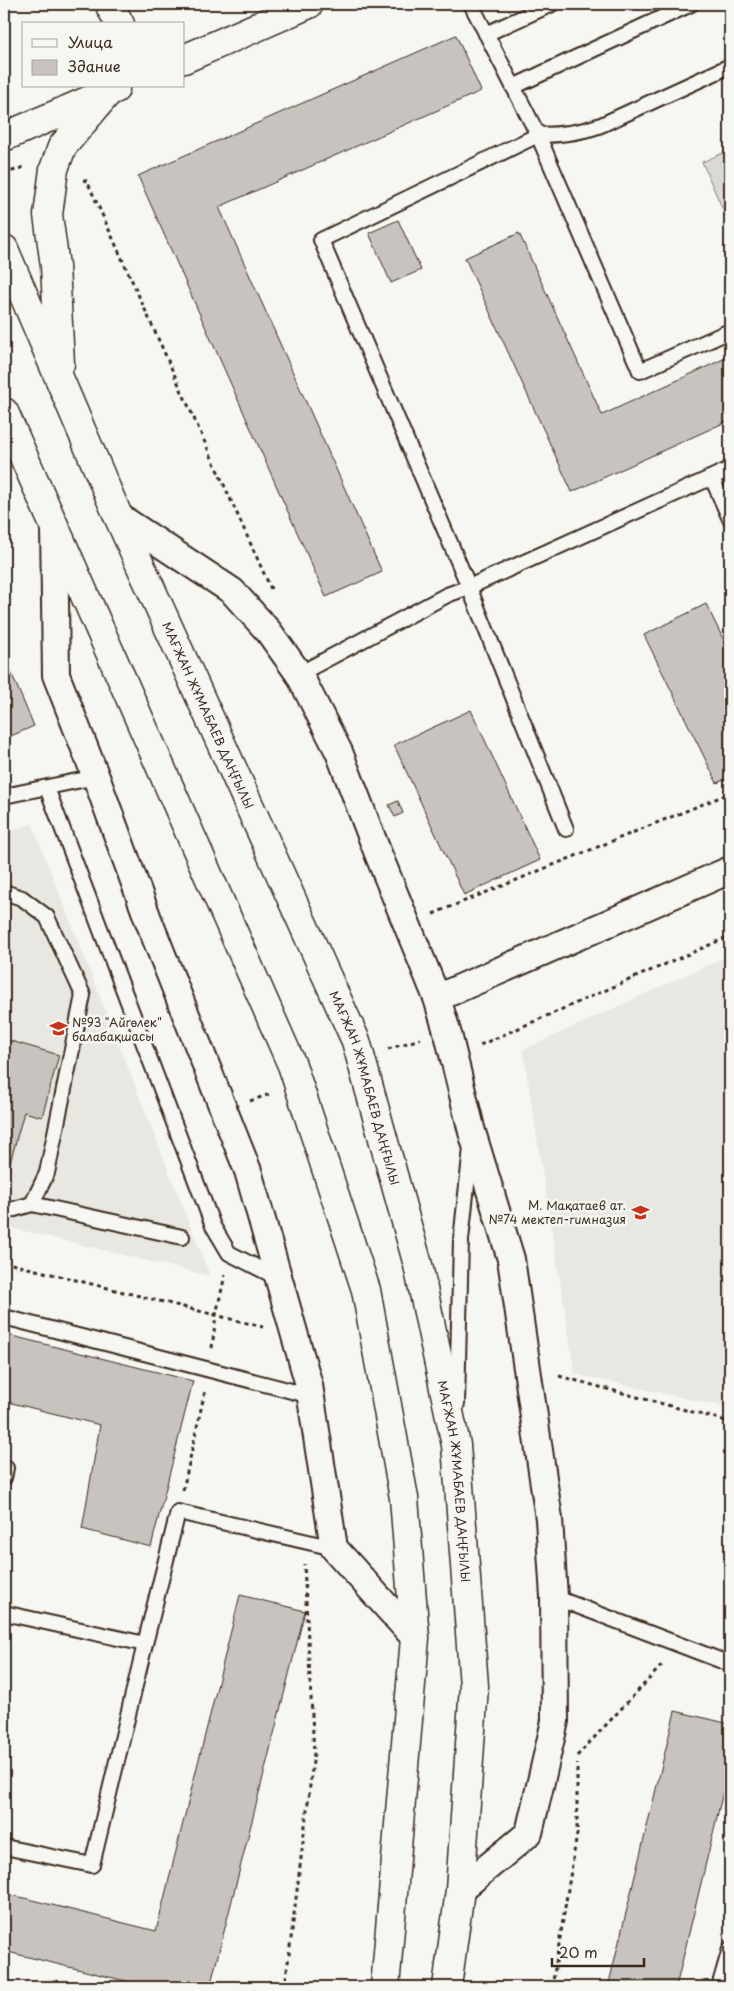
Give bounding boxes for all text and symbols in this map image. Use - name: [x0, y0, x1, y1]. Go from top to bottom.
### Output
- legend: [22, 22, 185, 88]
- text: Улица: [68, 30, 113, 53]
- text: Здание: [68, 54, 121, 77]
- street label: МАҒЖАН ЖҰМАБАЕВ ДАҢҒЫЛЫ: [158, 619, 258, 812]
- street label: МАҒЖАН ЖҰМАБАЕВ ДАҢҒЫЛЫ: [325, 988, 404, 1187]
- place label: №93 "Айгөлек" балабақшасы: [72, 1013, 162, 1045]
- school or university icon: №93 "Айгөлек" балабақшасы: [48, 1019, 68, 1039]
- place label: М. Мақатаев ат. №74 мектеп-гимназия: [489, 1196, 626, 1228]
- school or university icon: М. Мақатаев ат. №74 мектеп-гимназия: [630, 1202, 650, 1222]
- street label: МАҒЖАН ЖҰМАБАЕВ ДАҢҒЫЛЫ: [434, 1379, 475, 1583]
- scale bar: [552, 1936, 644, 1968]
- text: 20 m: [559, 1940, 598, 1963]

